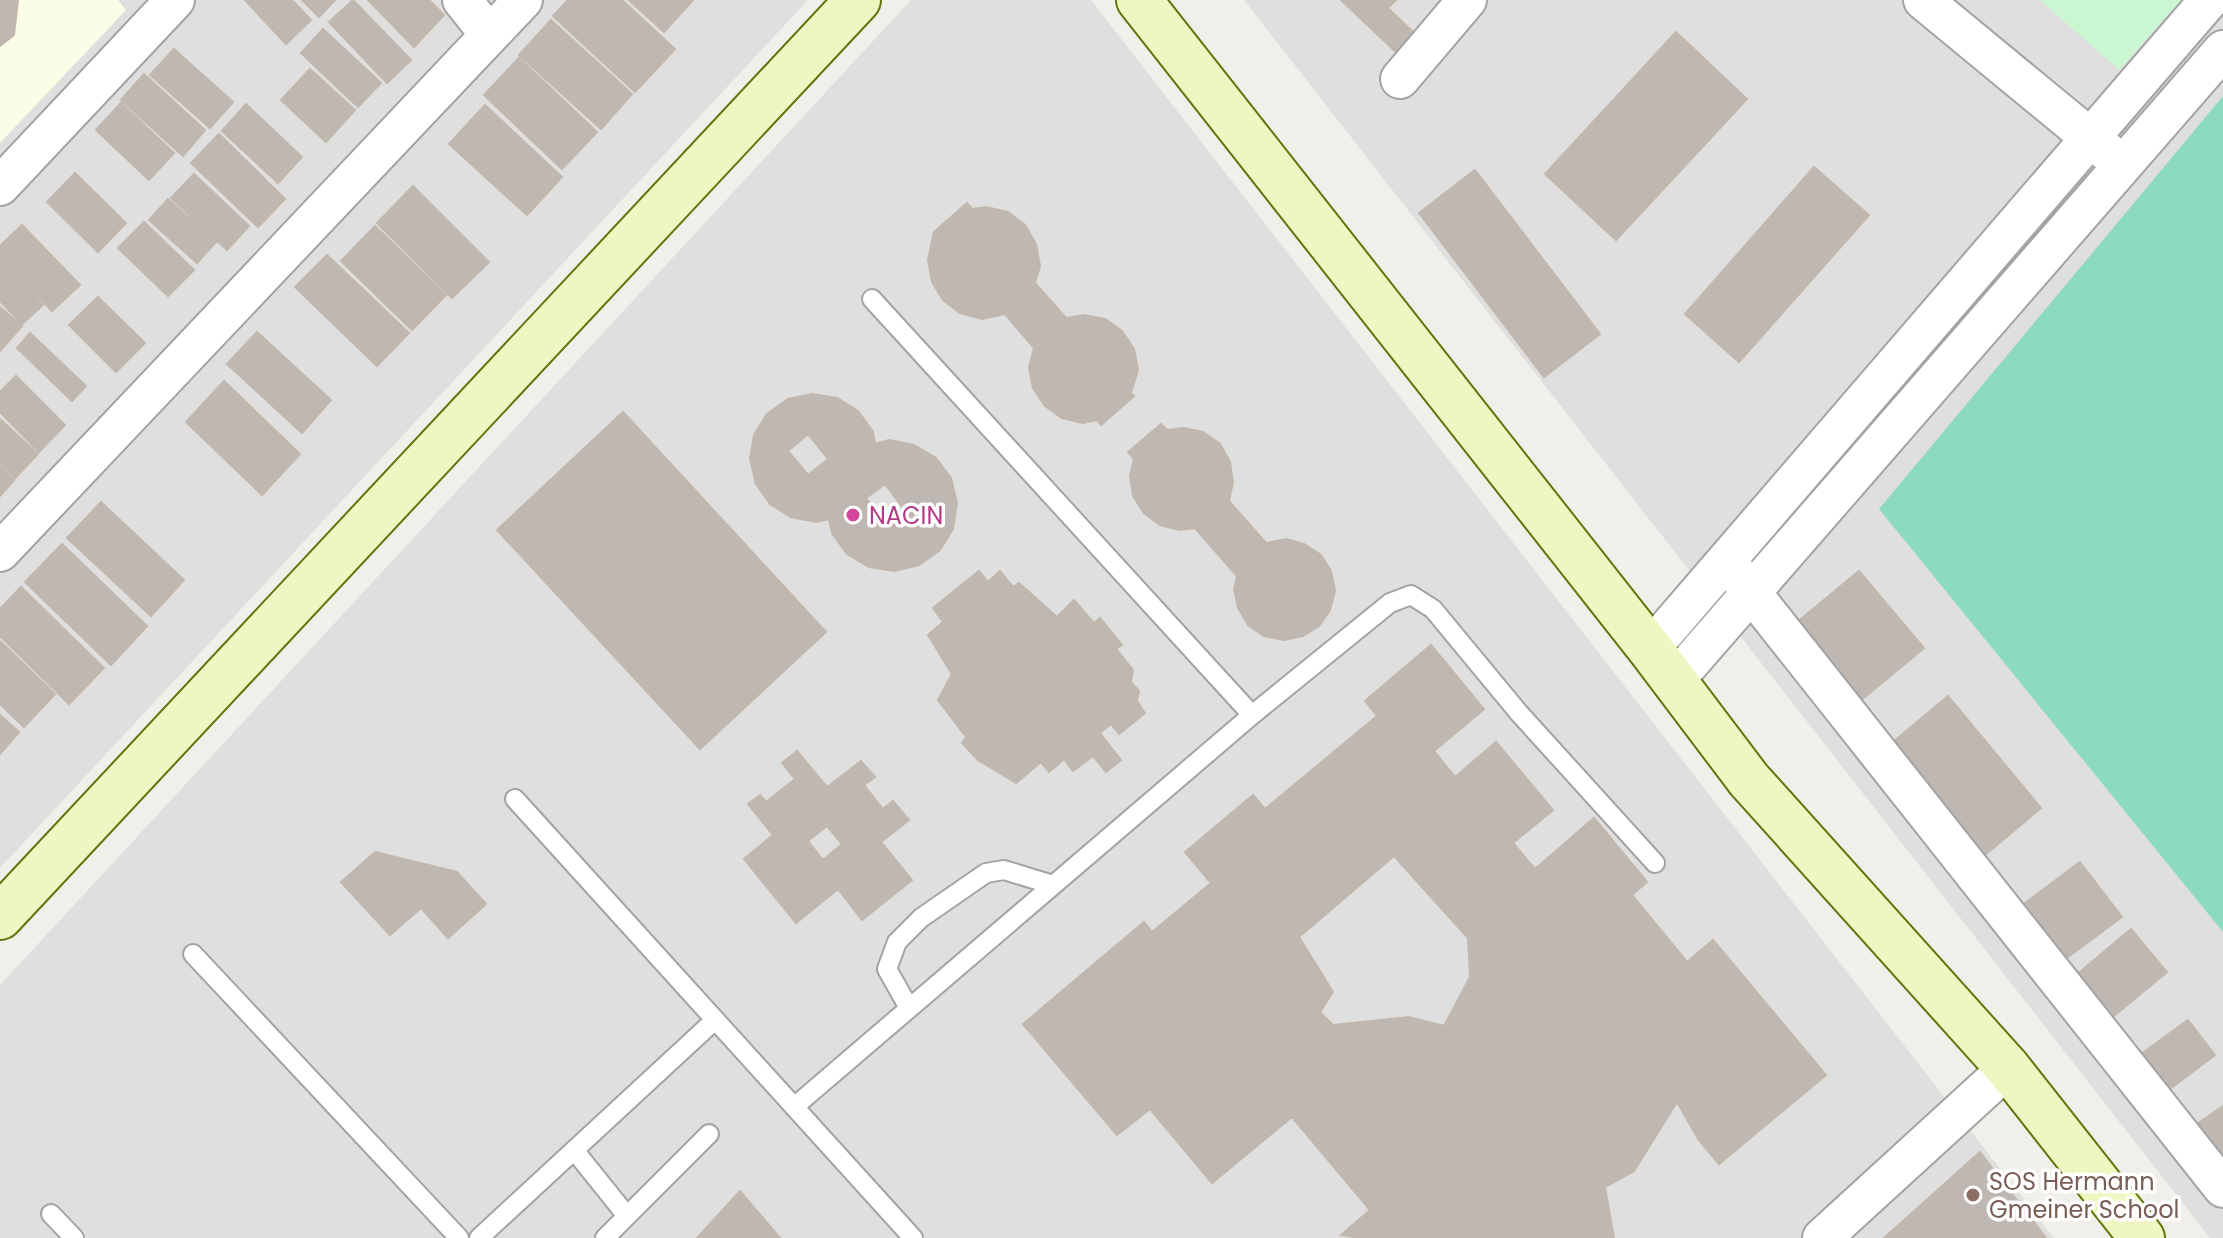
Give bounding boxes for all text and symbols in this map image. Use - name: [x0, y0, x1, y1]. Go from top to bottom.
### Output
- place label: NACIN: [869, 499, 943, 532]
- marker: NACIN: [844, 506, 862, 524]
- place label: SOS Hermann Gmeiner School: [1989, 1165, 2179, 1226]
- marker: SOS Hermann Gmeiner School: [1964, 1186, 1982, 1204]

